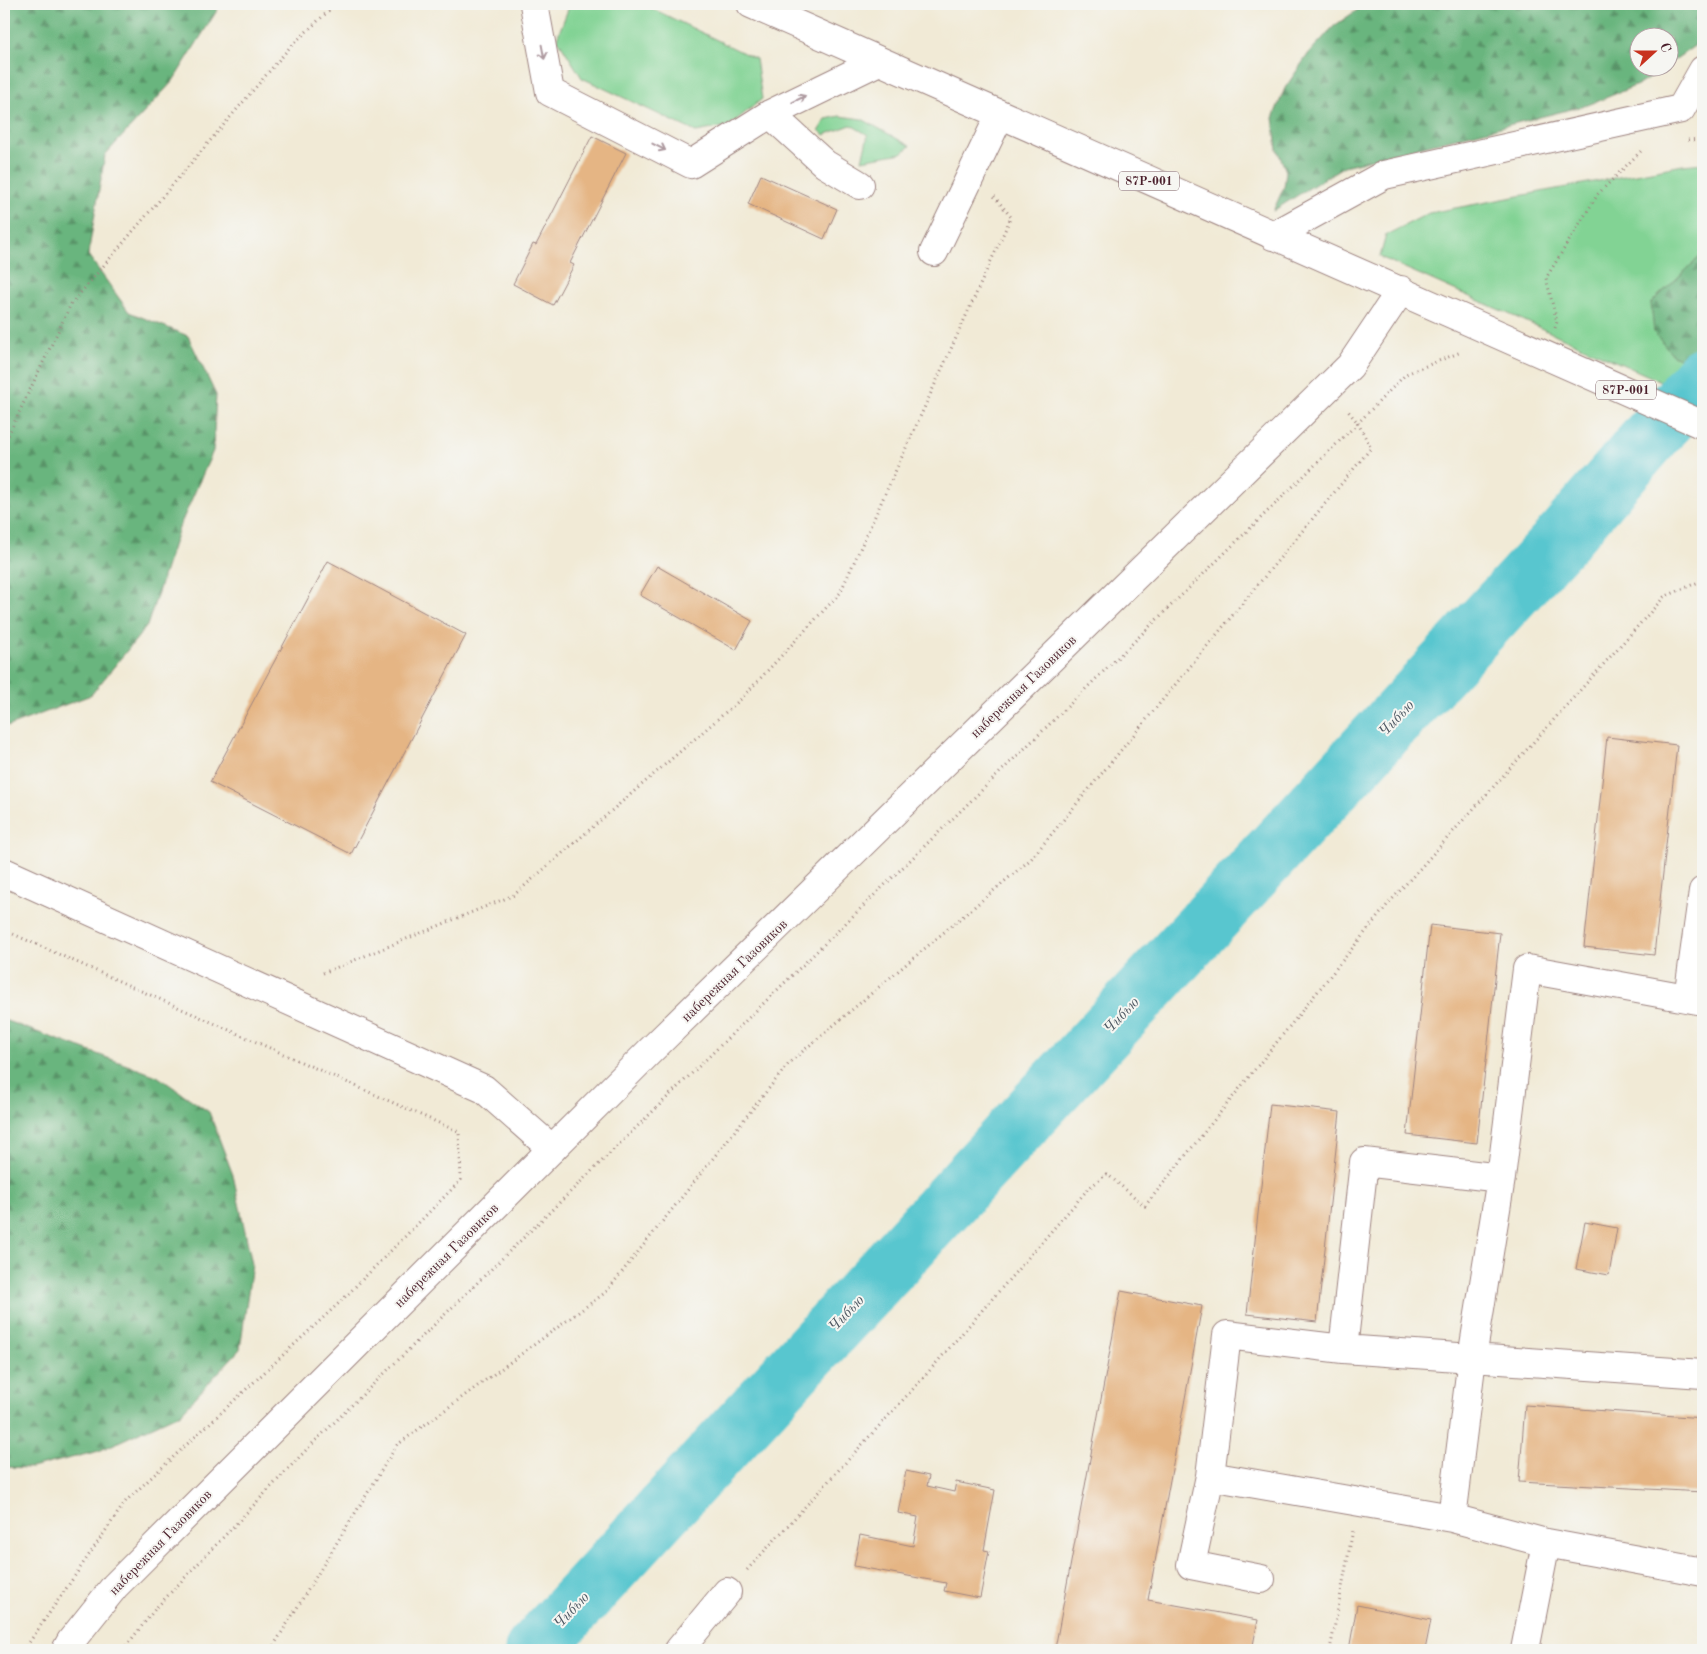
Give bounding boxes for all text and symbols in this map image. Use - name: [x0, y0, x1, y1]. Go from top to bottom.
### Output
- north arrow: [1630, 28, 1680, 78]
- text: С: [1657, 41, 1673, 55]
- one-way arrow: [538, 43, 548, 59]
- one-way arrow: [792, 94, 807, 104]
- one-way arrow: [651, 142, 666, 152]
- road number: 87Р-001: [1119, 172, 1179, 190]
- road number: 87Р-001: [1596, 380, 1656, 400]
- street label: набережная Газовиков: [968, 633, 1079, 741]
- water label: Чибью: [1376, 697, 1417, 740]
- street label: набережная Газовиков: [679, 917, 790, 1025]
- water label: Чибью: [1101, 994, 1142, 1037]
- street label: набережная Газовиков: [392, 1201, 502, 1310]
- water label: Чибью: [826, 1292, 867, 1335]
- street label: набережная Газовиков: [107, 1487, 215, 1598]
- water label: Чибью: [551, 1589, 592, 1632]

